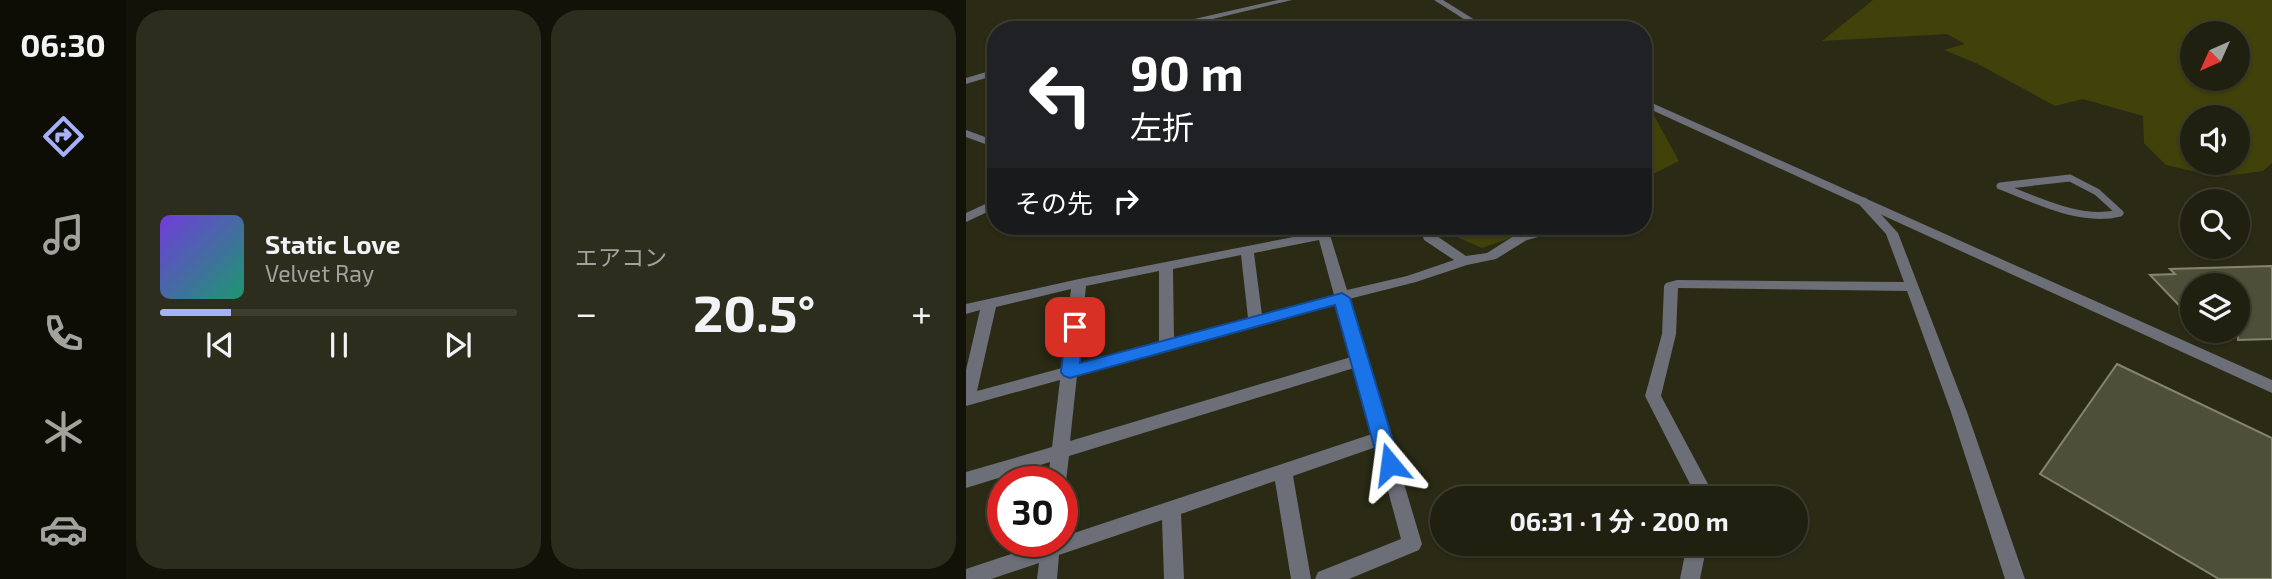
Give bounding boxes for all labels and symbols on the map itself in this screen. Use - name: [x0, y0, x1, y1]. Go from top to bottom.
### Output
- north arrow: [2180, 21, 2250, 91]
- pin: [1045, 297, 1105, 357]
- position arrow: [1353, 427, 1427, 501]
- speed limit sign: 30: [987, 466, 1078, 557]

